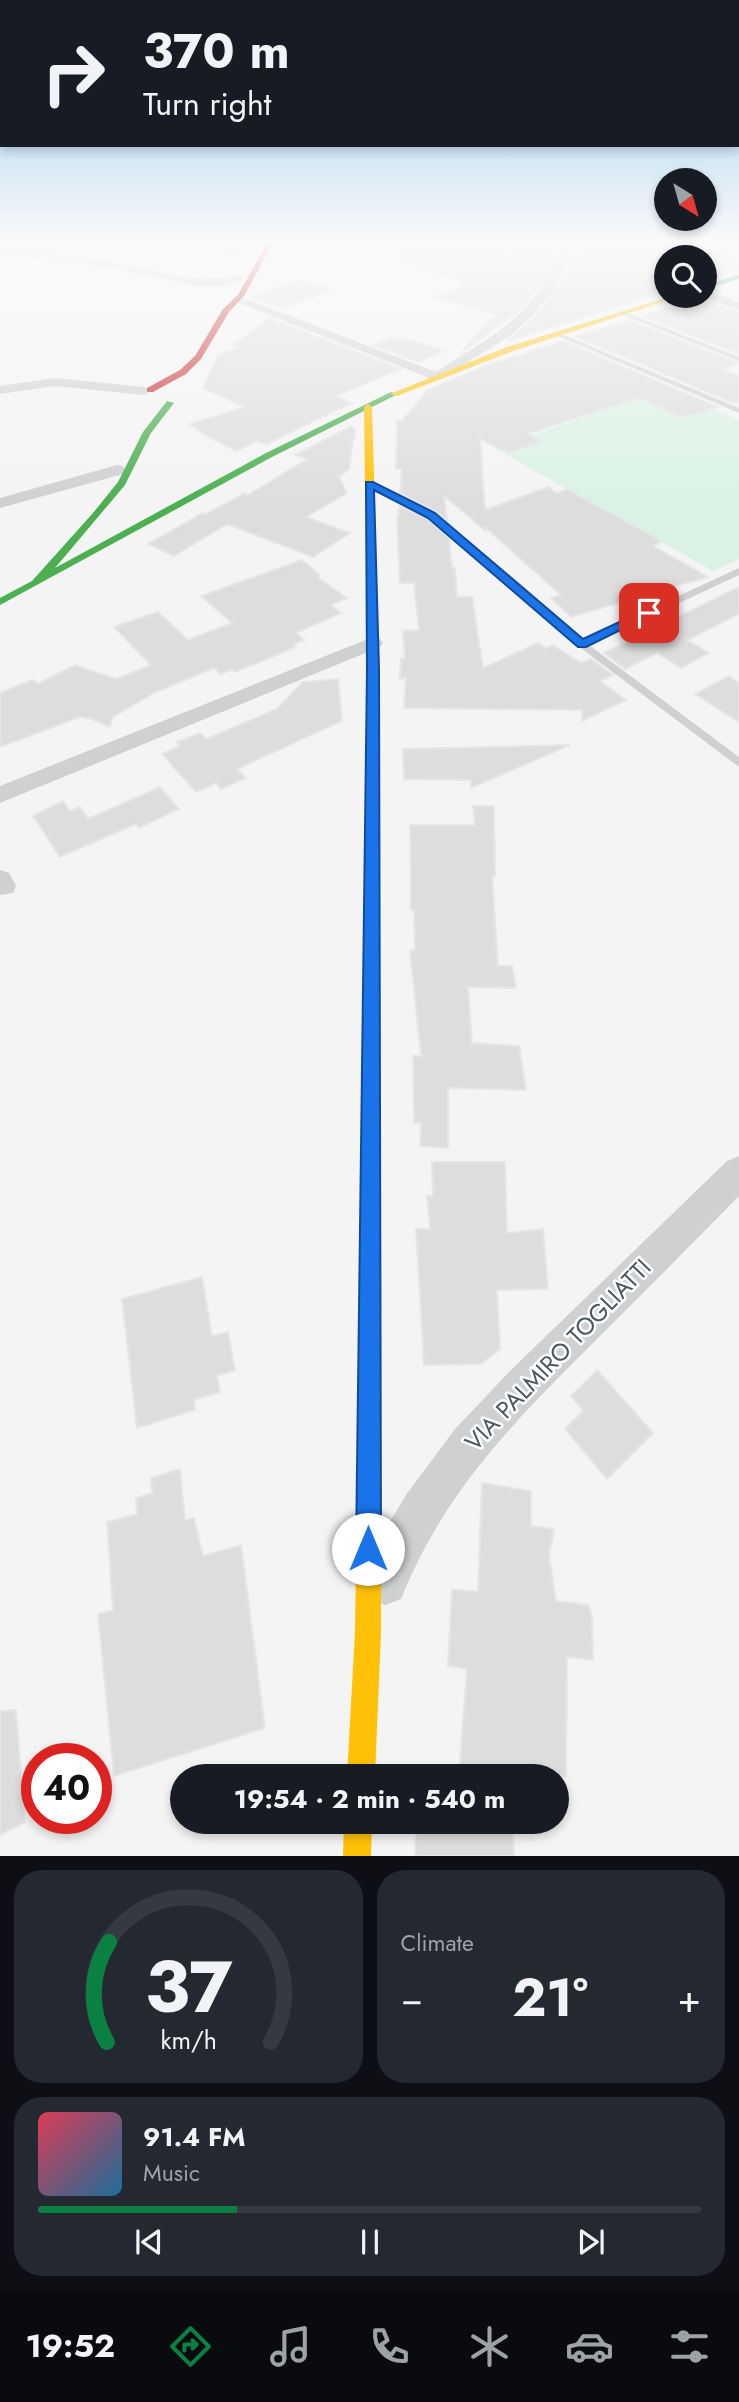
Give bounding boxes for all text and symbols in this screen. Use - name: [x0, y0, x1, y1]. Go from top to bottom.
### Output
- text: 370 m: [143, 16, 290, 86]
- icon: right: [28, 28, 119, 119]
- text: Turn right: [143, 81, 272, 127]
- north arrow: [654, 168, 718, 231]
- map controls: [654, 168, 717, 308]
- button: search: [654, 245, 717, 308]
- pin: [619, 583, 679, 643]
- icon: arrive: [630, 594, 668, 632]
- street label: VIA PALMIRO TOGLIATTI: [456, 1251, 659, 1459]
- position arrow: [331, 1512, 405, 1586]
- speed limit sign: 40: [21, 1743, 112, 1834]
- text: 19:54 · 2 min · 540 m: [234, 1780, 505, 1818]
- text: Climate: [401, 1926, 474, 1960]
- text: 37: [144, 1935, 232, 2040]
- text: 21°: [512, 1960, 588, 2036]
- text: −: [401, 1971, 423, 2026]
- text: +: [678, 1971, 701, 2026]
- text: km/h: [160, 2022, 217, 2058]
- text: 91.4 FM: [143, 2118, 246, 2156]
- text: Music: [143, 2156, 200, 2190]
- icon: previous: [130, 2223, 168, 2261]
- icon: pause: [351, 2223, 389, 2261]
- icon: next: [572, 2223, 610, 2261]
- icon: directions: [166, 2322, 215, 2371]
- icon: music: [266, 2322, 315, 2371]
- icon: phone: [365, 2322, 414, 2371]
- icon: climate: [465, 2322, 514, 2371]
- icon: car: [565, 2322, 614, 2371]
- icon: filters: [665, 2322, 714, 2371]
- text: 19:52: [25, 2323, 115, 2369]

